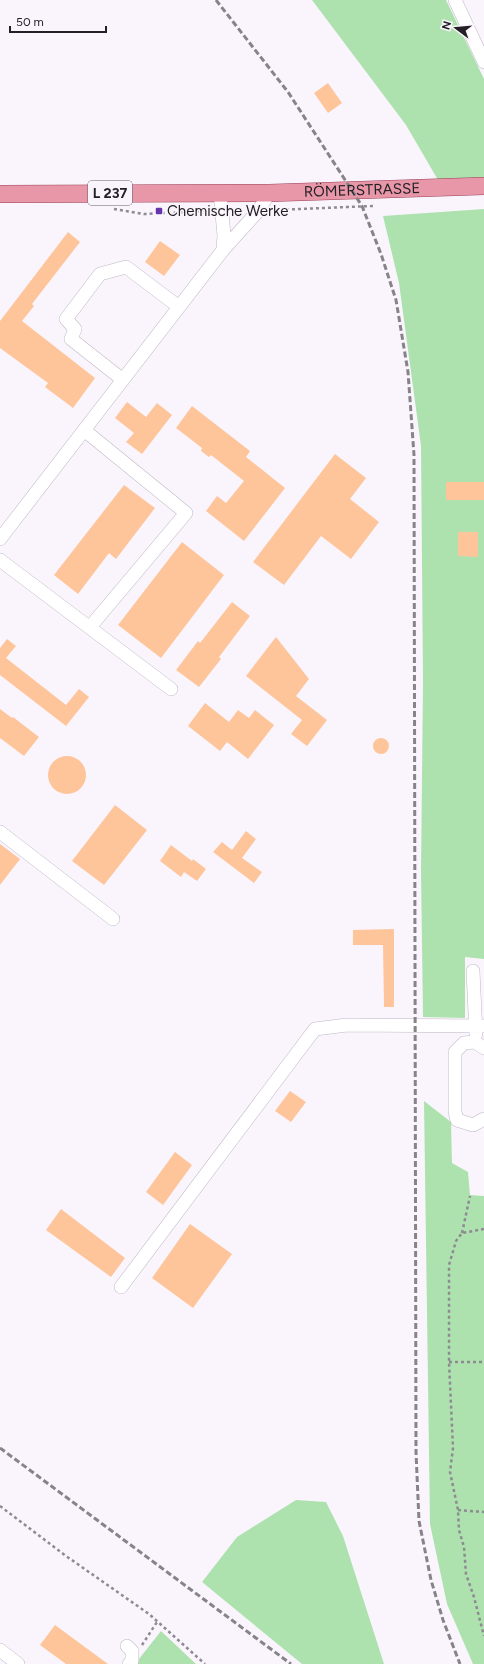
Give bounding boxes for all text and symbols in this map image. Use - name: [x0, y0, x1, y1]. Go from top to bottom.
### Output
- scale bar: [10, 8, 106, 34]
- north arrow: [436, 8, 476, 48]
- text: 50 m: [16, 15, 44, 29]
- text: N: [439, 19, 454, 31]
- street label: RÖMERSTRASSE: [303, 179, 420, 201]
- road number: L 237: [88, 181, 132, 205]
- place label: Chemische Werke: [167, 202, 288, 220]
- marker: Chemische Werke: [154, 206, 164, 216]

